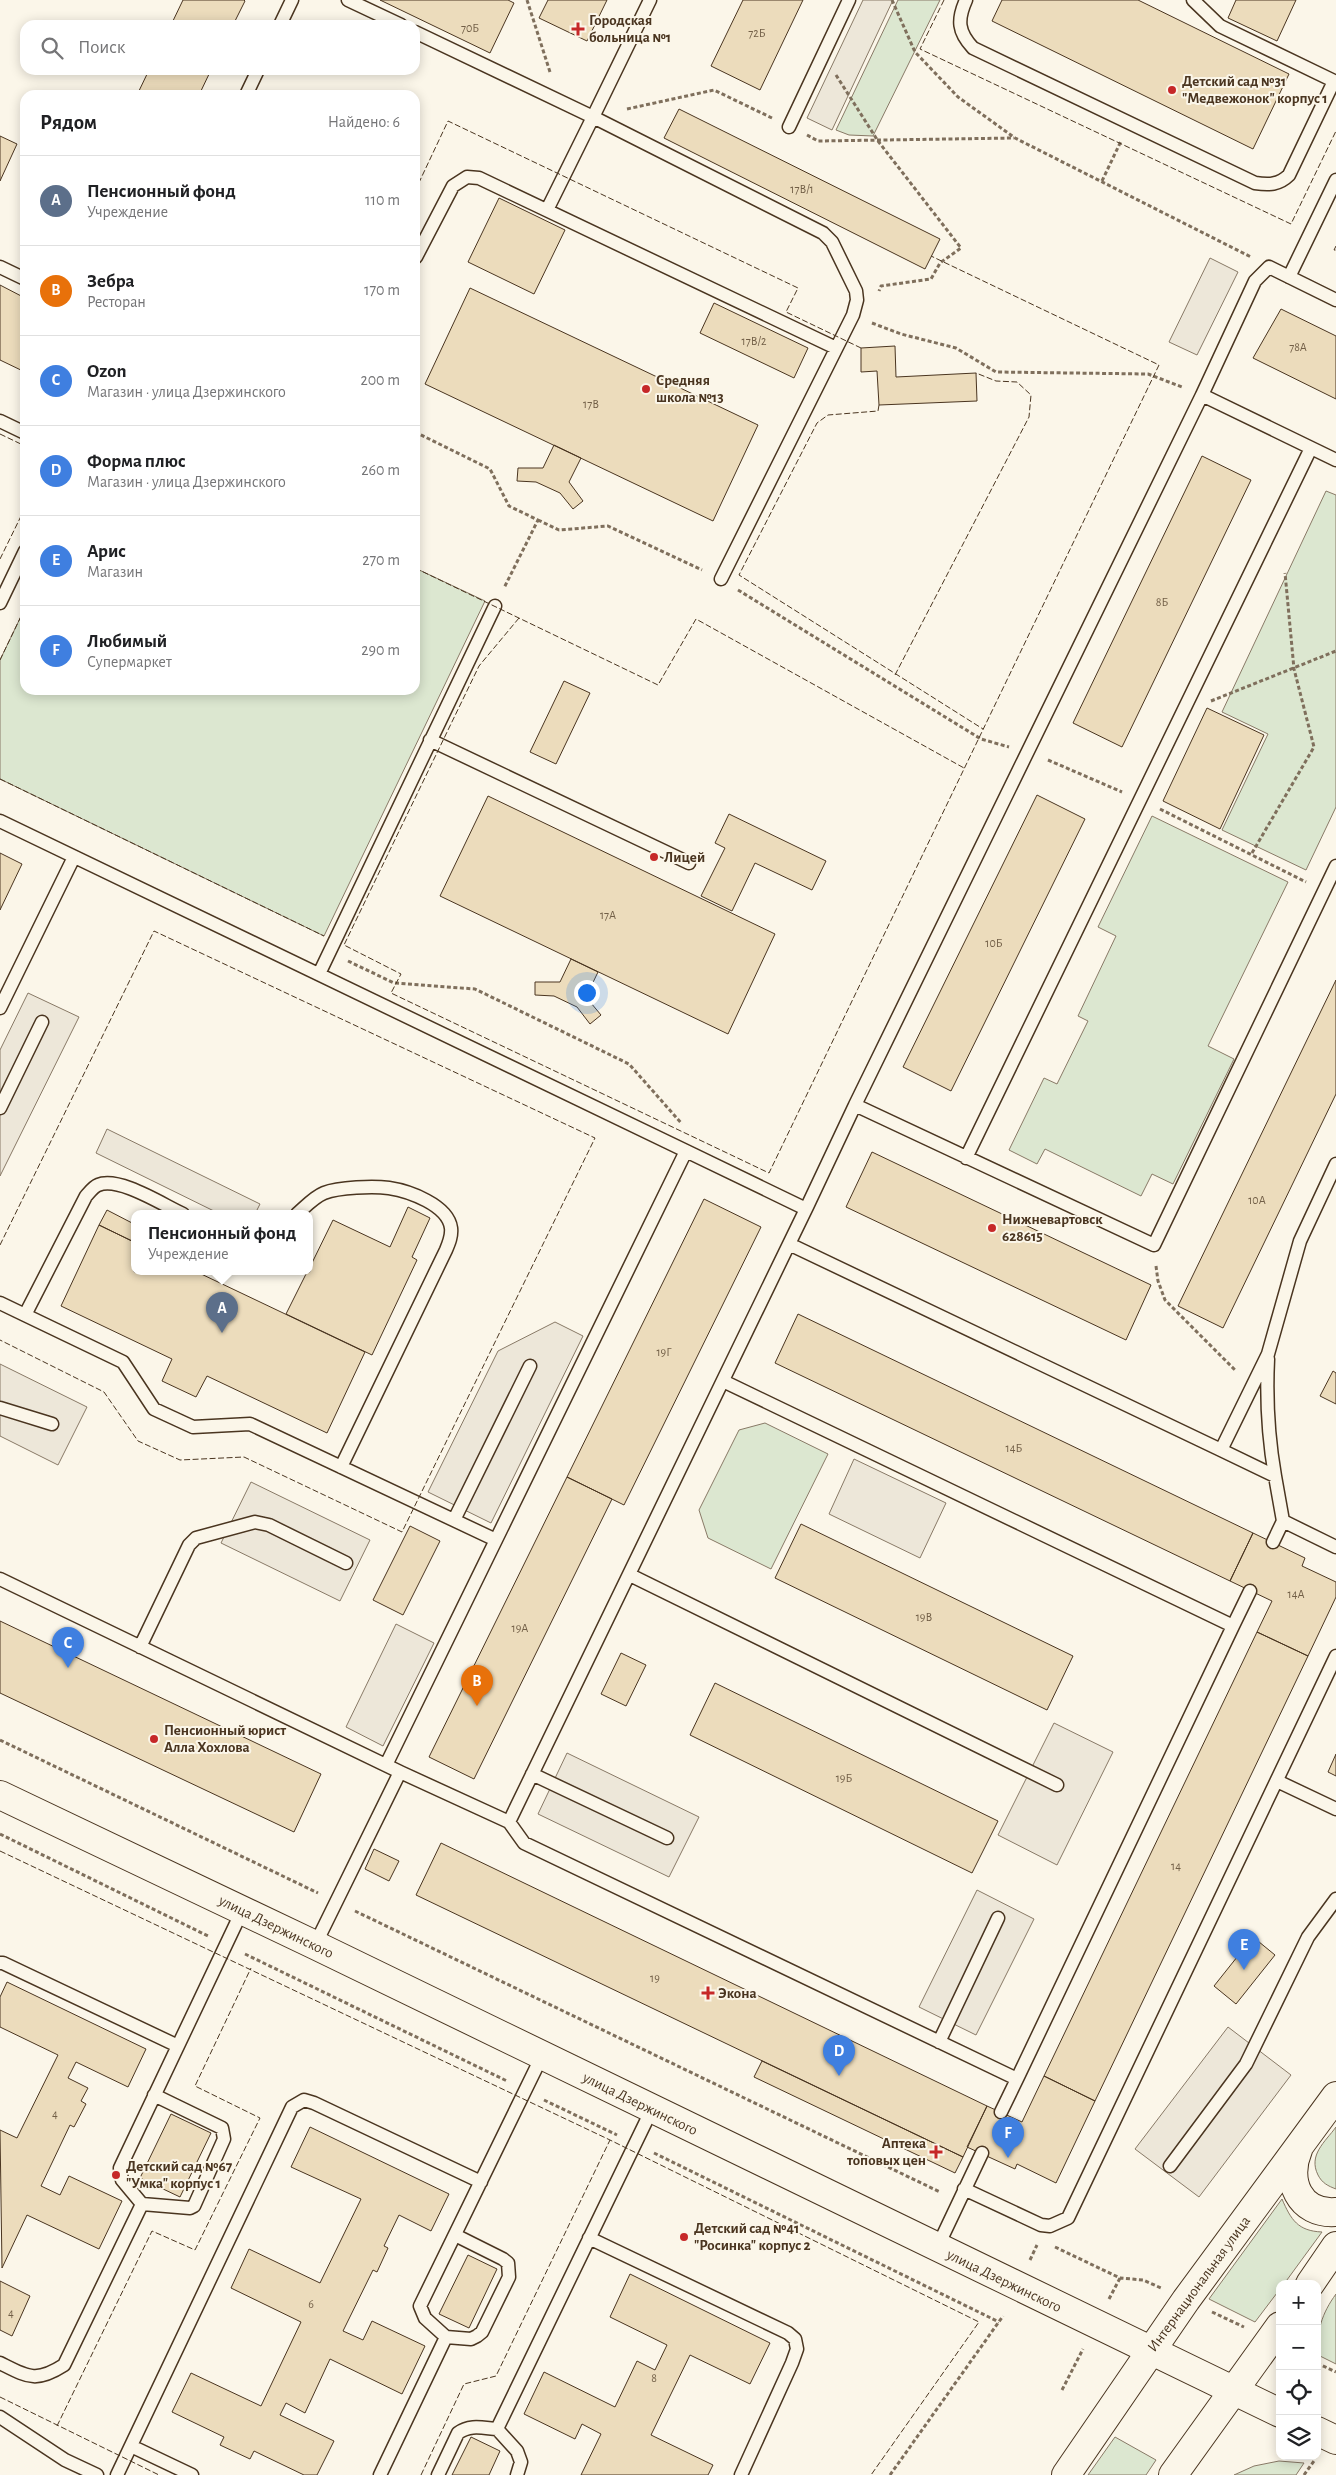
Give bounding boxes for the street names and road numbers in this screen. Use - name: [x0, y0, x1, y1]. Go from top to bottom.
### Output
- street label: улица Дзержинского: [215, 1892, 336, 1961]
- street label: улица Дзержинского: [579, 2069, 700, 2138]
- street label: Интернациональная улица: [1145, 2213, 1253, 2355]
- street label: улица Дзержинского: [943, 2246, 1064, 2315]

